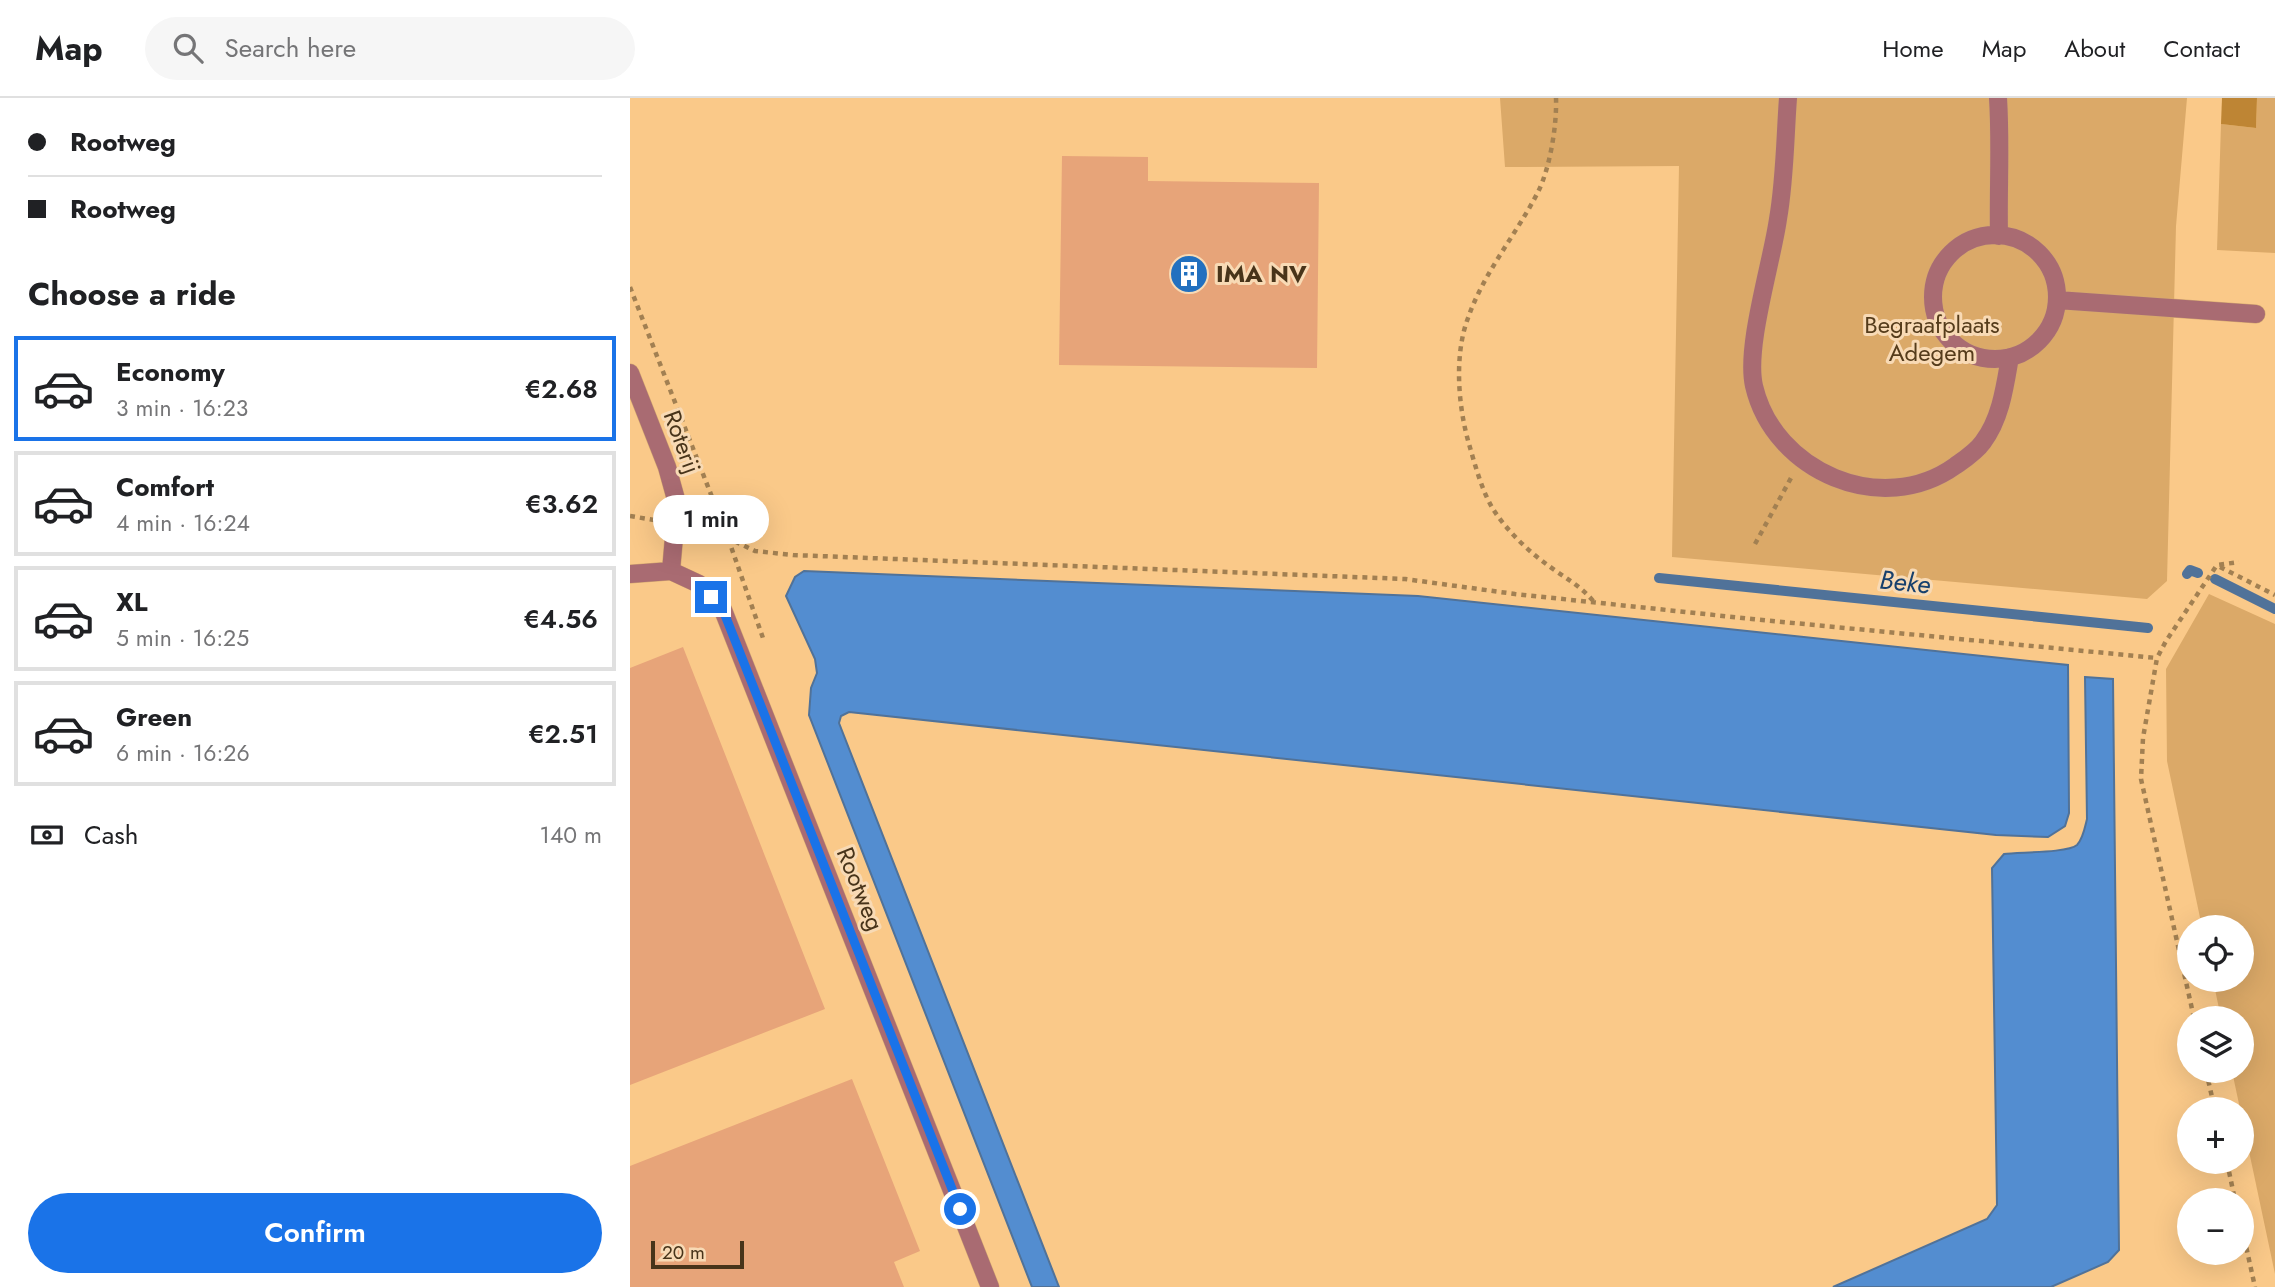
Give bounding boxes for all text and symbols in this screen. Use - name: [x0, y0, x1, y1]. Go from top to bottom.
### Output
- search box: [145, 17, 635, 80]
- text: Map: [35, 25, 103, 72]
- icon: search: [169, 29, 207, 67]
- text: Search here: [225, 29, 356, 67]
- text: Home: [1882, 31, 1944, 66]
- text: Map: [1982, 31, 2026, 66]
- text: About: [2064, 31, 2125, 66]
- text: Contact: [2163, 31, 2240, 66]
- text: Rootweg: [70, 123, 176, 161]
- text: Rootweg: [70, 190, 176, 228]
- building icon: IMA NV: [1168, 253, 1210, 295]
- place label: IMA NV: [1216, 256, 1307, 291]
- text: Choose a ride: [28, 271, 236, 317]
- park label: Begraafplaats Adegem: [1864, 307, 2000, 370]
- text: Economy: [116, 353, 225, 391]
- icon: car: [32, 357, 95, 420]
- text: €2.68: [525, 370, 598, 408]
- text: 3 min · 16:23: [116, 391, 248, 425]
- street label: Roterij: [655, 405, 710, 478]
- text: Comfort: [116, 468, 214, 506]
- icon: car: [32, 472, 95, 535]
- text: €3.62: [525, 485, 598, 523]
- callout: 1 min: [653, 496, 769, 545]
- text: 1 min: [683, 502, 739, 536]
- text: 4 min · 16:24: [116, 506, 250, 540]
- water label: Beke: [1878, 560, 1932, 604]
- route end: [695, 581, 727, 613]
- text: XL: [116, 583, 148, 621]
- icon: car: [32, 587, 95, 650]
- text: €4.56: [523, 600, 598, 638]
- text: 5 min · 16:25: [116, 621, 249, 655]
- text: Green: [116, 698, 192, 736]
- icon: car: [32, 702, 95, 765]
- text: €2.51: [528, 715, 598, 753]
- text: 6 min · 16:26: [116, 736, 250, 770]
- icon: cash: [28, 816, 66, 854]
- text: Cash: [84, 816, 138, 854]
- text: 140 m: [540, 818, 602, 852]
- street label: Rootweg: [828, 842, 893, 936]
- map controls: [2177, 915, 2254, 1265]
- button: locate: [2177, 915, 2254, 992]
- button: layers: [2177, 1006, 2254, 1083]
- button: +: [2177, 1097, 2254, 1174]
- button: −: [2177, 1188, 2254, 1265]
- button: Confirm: [28, 1193, 602, 1273]
- route start: [944, 1193, 976, 1225]
- scale bar: [651, 1238, 744, 1270]
- text: 20 m: [662, 1239, 705, 1266]

